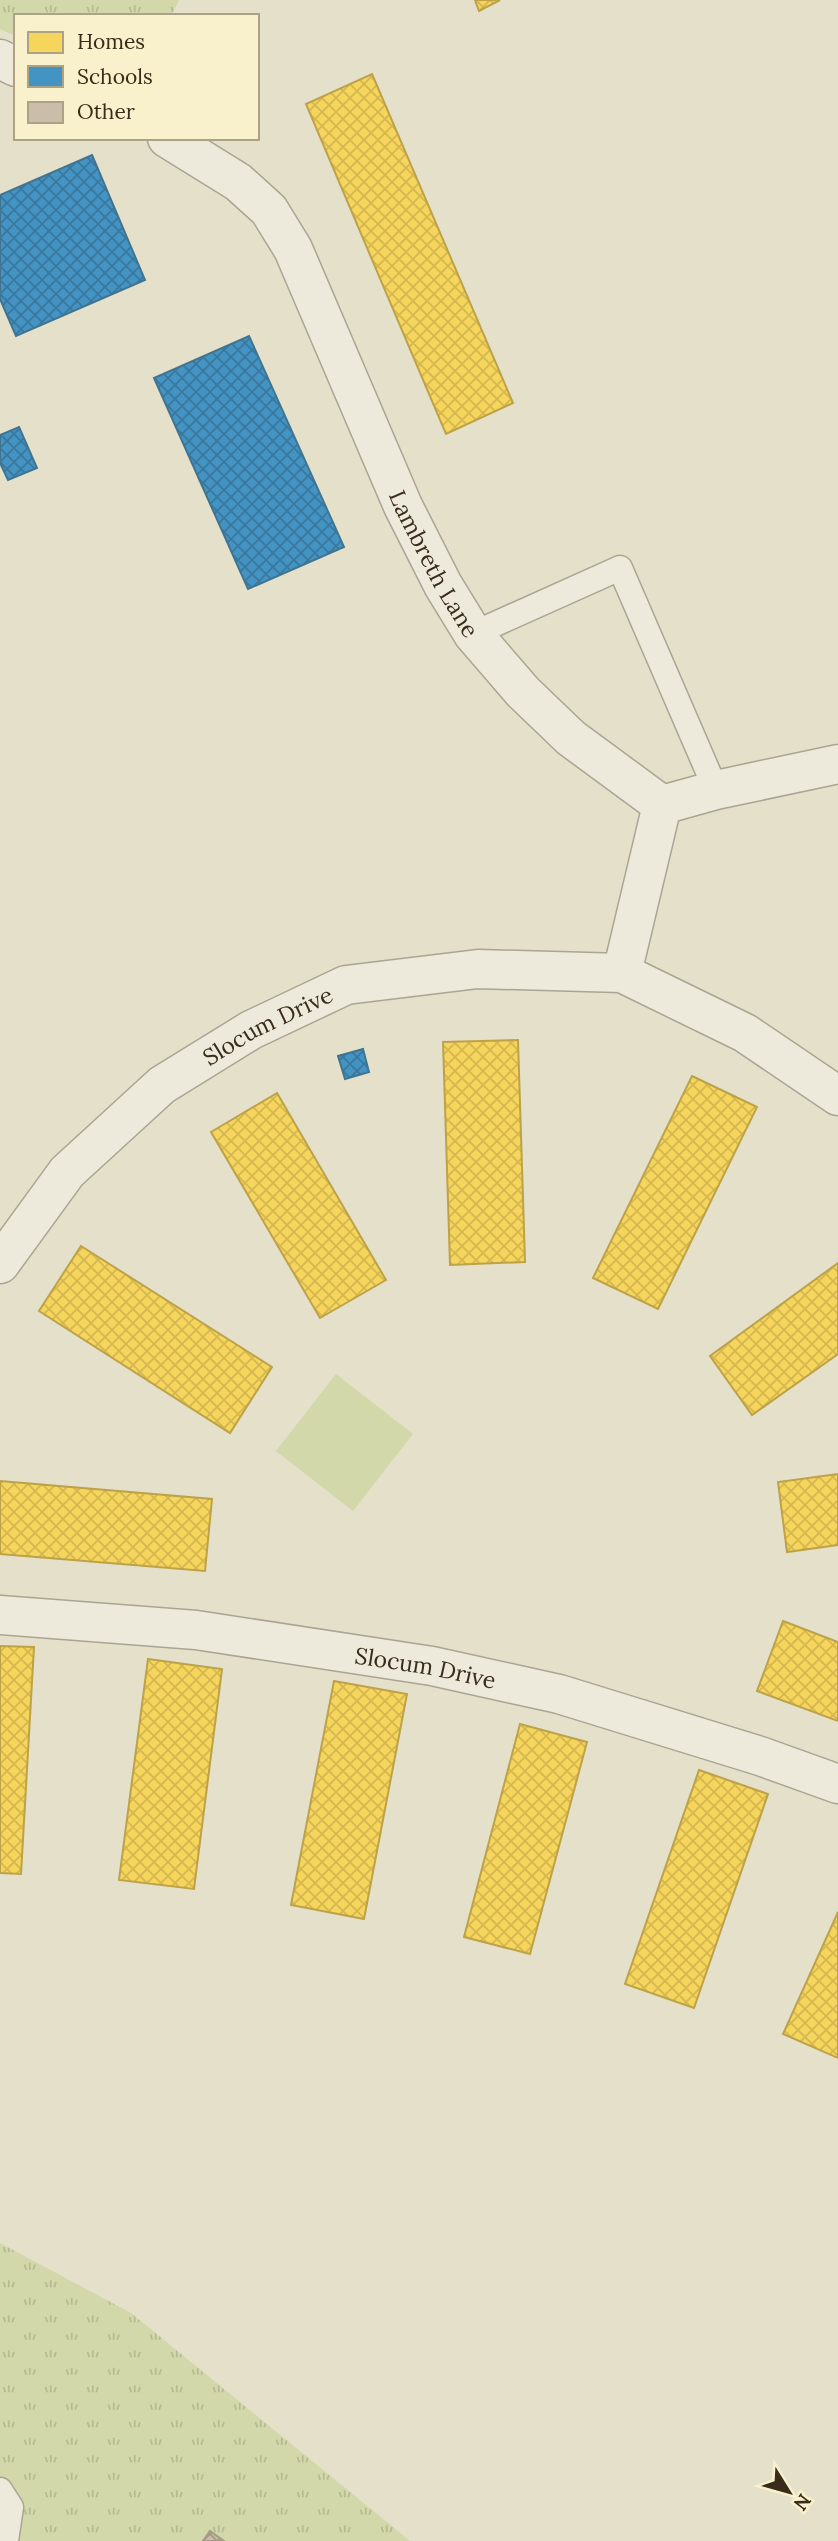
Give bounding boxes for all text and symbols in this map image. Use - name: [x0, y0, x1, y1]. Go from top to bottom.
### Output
- legend: [14, 14, 259, 140]
- text: Homes: [77, 28, 145, 55]
- text: Schools: [77, 63, 153, 90]
- text: Other: [77, 98, 135, 125]
- street label: Lambreth Lane: [383, 486, 486, 642]
- street label: Slocum Drive: [197, 979, 337, 1071]
- street label: Slocum Drive: [353, 1640, 499, 1694]
- north arrow: [754, 2457, 824, 2527]
- text: N: [788, 2489, 817, 2516]

